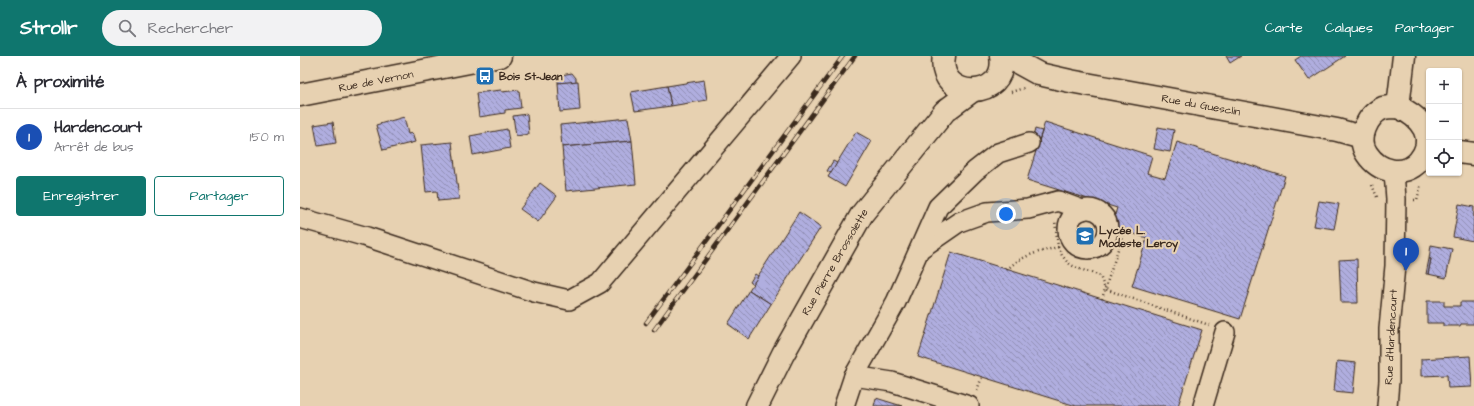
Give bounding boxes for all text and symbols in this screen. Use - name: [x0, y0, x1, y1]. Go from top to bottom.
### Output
- search box: [102, 10, 382, 46]
- text: Strollr: [20, 15, 78, 42]
- icon: search: [116, 17, 138, 39]
- text: Rechercher: [148, 18, 233, 39]
- text: Carte: [1265, 18, 1303, 38]
- text: Calques: [1325, 18, 1373, 38]
- text: Partager: [1395, 18, 1454, 38]
- bus stop icon: Bois St-Jean: [474, 65, 496, 87]
- street label: Rue de Vernon: [337, 66, 415, 96]
- map controls: [1426, 68, 1462, 176]
- button: +: [1426, 68, 1462, 104]
- place label: Bois St-Jean: [499, 69, 563, 84]
- text: À proximité: [16, 70, 105, 94]
- street label: Rue du Guesclin: [1160, 91, 1242, 119]
- button: −: [1426, 104, 1462, 140]
- text: Hardencourt: [54, 117, 142, 138]
- text: 1: [28, 128, 30, 146]
- text: 150 m: [250, 128, 284, 146]
- text: Arrêt de bus: [54, 138, 134, 156]
- button: locate: [1426, 140, 1462, 176]
- button: Enregistrer: [16, 176, 146, 216]
- button: Partager: [154, 176, 284, 216]
- your location: [996, 204, 1016, 224]
- street label: Rue Pierre Brossolette: [798, 206, 872, 318]
- place label: Lycée L. Modeste Leroy: [1099, 223, 1179, 253]
- school or university icon: Lycée L. Modeste Leroy: [1074, 225, 1096, 247]
- pin: 1: [1393, 238, 1419, 271]
- street label: Rue d'Hardencourt: [1381, 288, 1401, 385]

